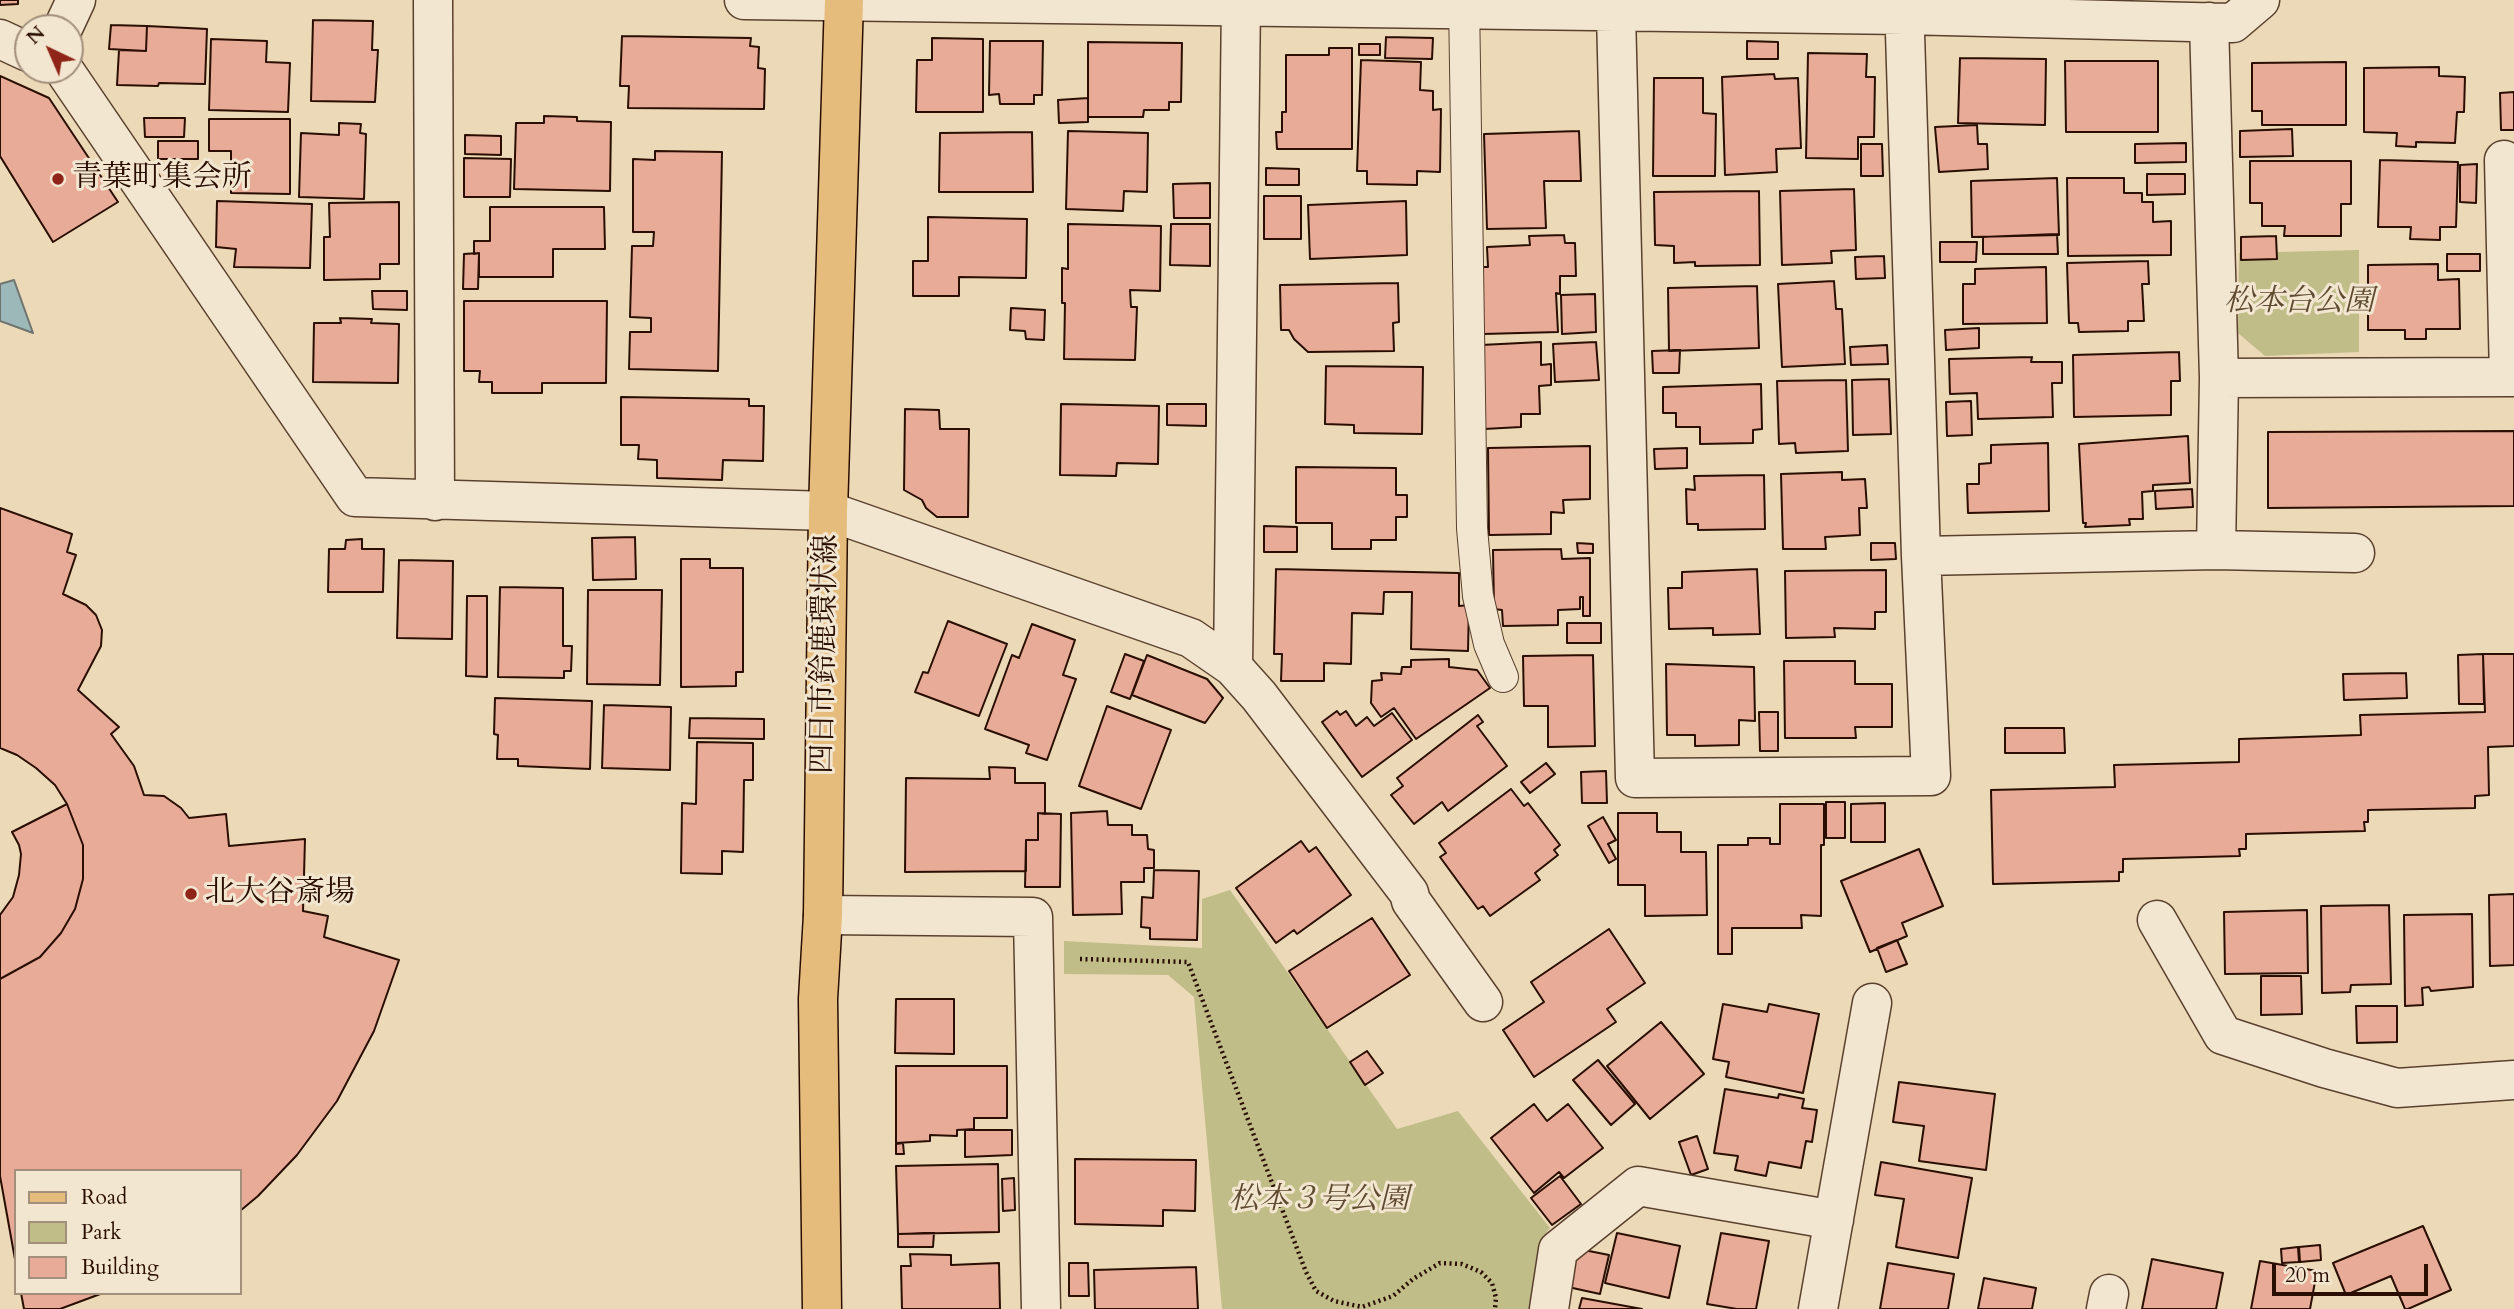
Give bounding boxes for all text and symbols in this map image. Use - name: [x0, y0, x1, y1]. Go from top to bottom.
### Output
- north arrow: [14, 14, 84, 84]
- text: N: [21, 20, 51, 50]
- place label: 青葉町集会所: [72, 161, 252, 197]
- marker: 青葉町集会所: [50, 171, 66, 187]
- park label: 松本台公園: [2224, 285, 2374, 321]
- street label: 四日市鈴鹿環状線: [806, 534, 846, 774]
- place label: 北大谷斎場: [205, 876, 355, 912]
- marker: 北大谷斎場: [183, 886, 199, 902]
- legend: [14, 1169, 242, 1295]
- text: Road: [81, 1183, 127, 1212]
- park label: 松本３号公園: [1229, 1183, 1409, 1219]
- text: Park: [81, 1218, 121, 1247]
- scale bar: [2276, 1250, 2432, 1294]
- text: Building: [81, 1253, 159, 1282]
- text: 20 m: [2285, 1261, 2330, 1290]

